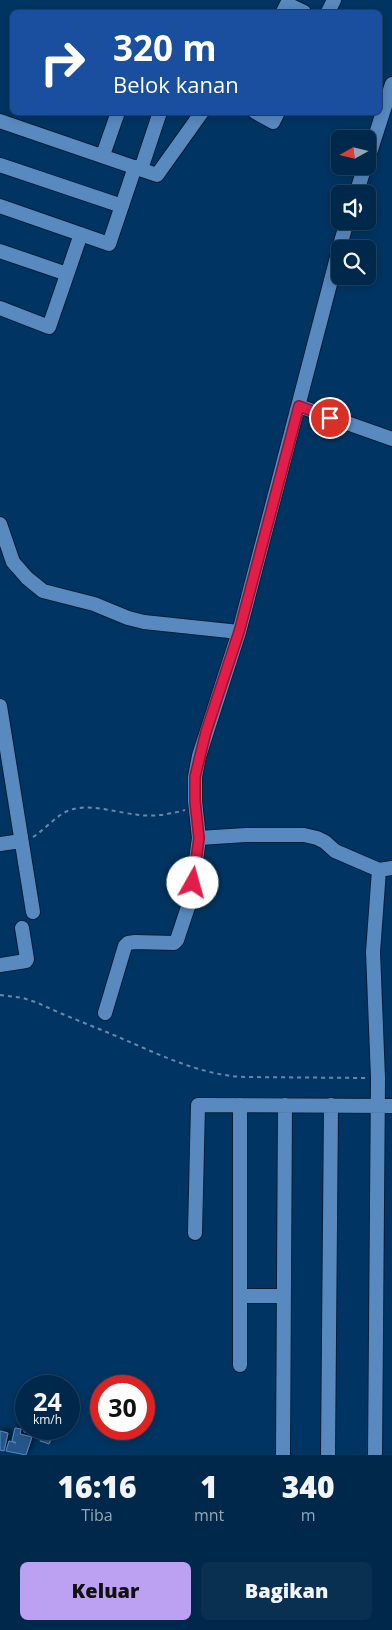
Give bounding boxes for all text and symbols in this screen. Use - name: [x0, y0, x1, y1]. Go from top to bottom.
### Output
- text: 320 m: [113, 24, 217, 71]
- icon: right: [30, 30, 95, 95]
- text: Belok kanan: [113, 69, 239, 99]
- north arrow: [331, 130, 376, 175]
- map controls: [331, 130, 376, 285]
- button: sound: [331, 185, 376, 230]
- button: search: [331, 240, 376, 285]
- pin: [309, 397, 351, 439]
- icon: arrive: [316, 404, 344, 432]
- position arrow: [166, 856, 218, 908]
- speed limit sign: 30: [90, 1375, 155, 1440]
- text: 24: [33, 1384, 62, 1418]
- text: km/h: [33, 1411, 62, 1428]
- text: 16:16: [57, 1466, 136, 1507]
- text: 1: [200, 1466, 218, 1507]
- text: 340: [282, 1466, 335, 1507]
- text: Tiba: [81, 1504, 113, 1526]
- text: mnt: [194, 1504, 224, 1526]
- text: m: [301, 1504, 316, 1526]
- button: Keluar: [20, 1562, 191, 1620]
- button: Bagikan: [201, 1562, 372, 1620]

